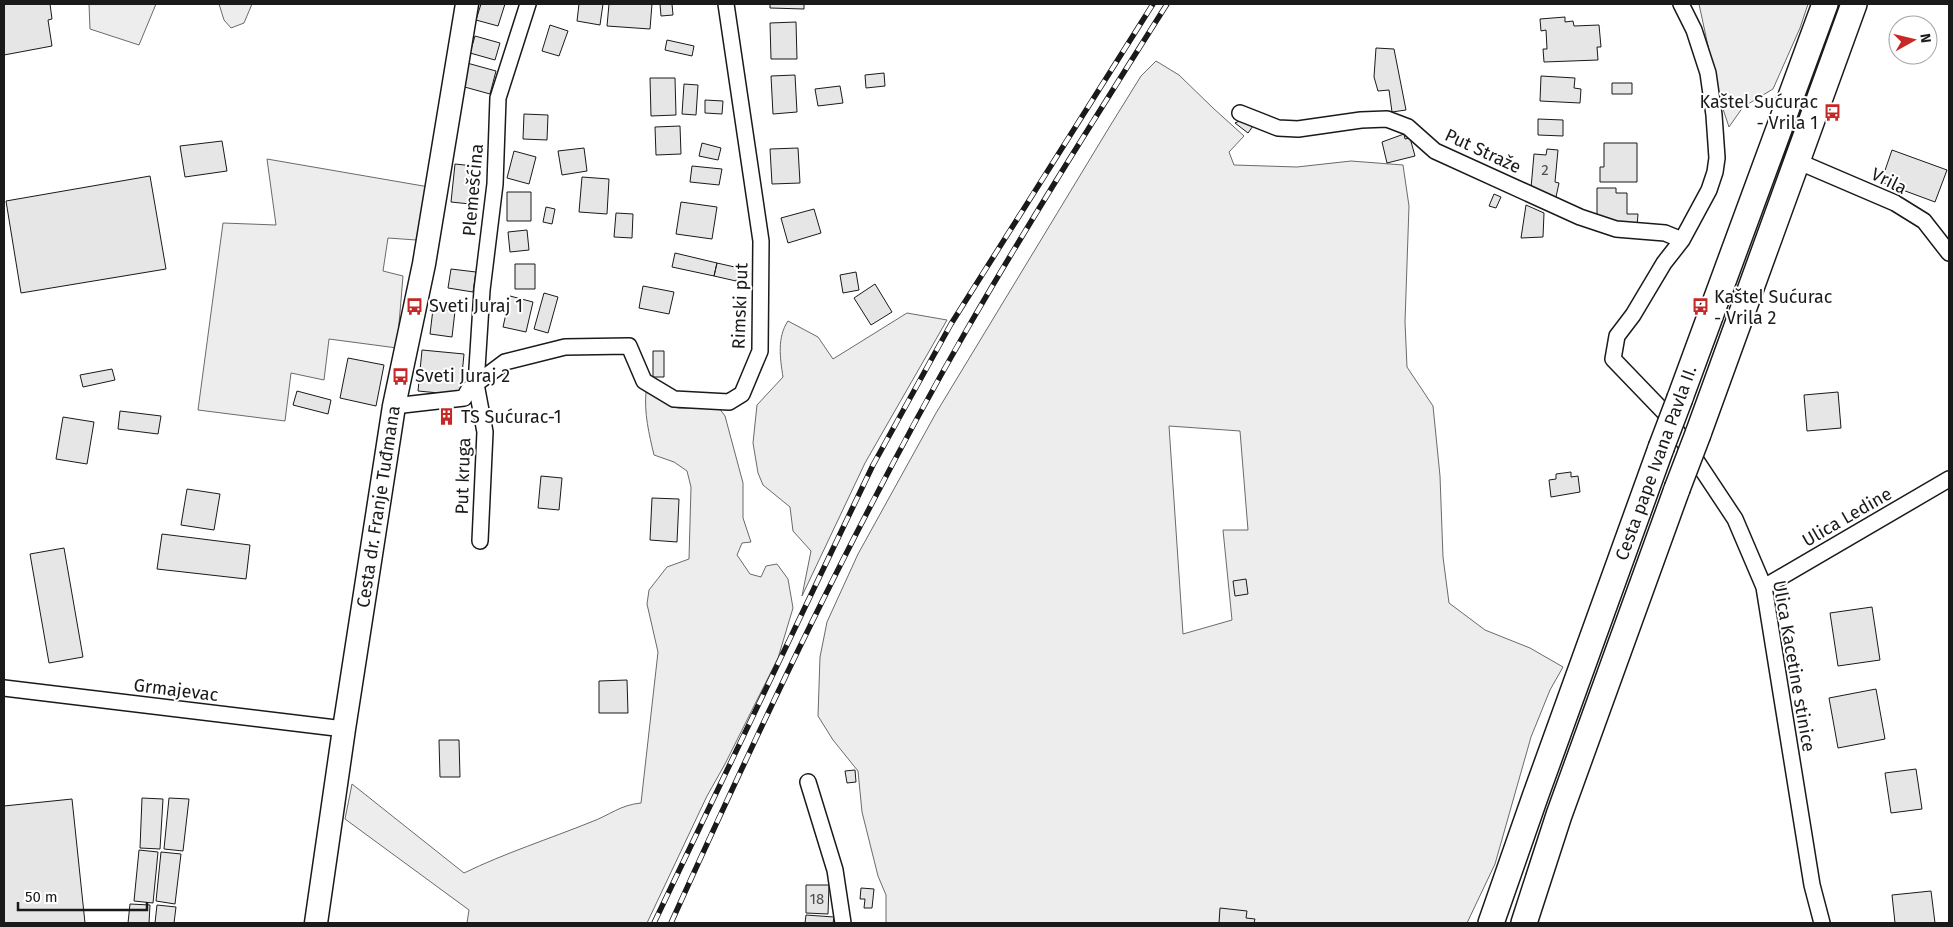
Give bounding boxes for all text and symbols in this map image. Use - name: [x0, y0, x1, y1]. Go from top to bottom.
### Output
- north arrow: [1888, 15, 1938, 65]
- text: N: [1916, 32, 1934, 44]
- place label: Kaštel Sućurac - Vrila 1: [1700, 91, 1818, 134]
- bus stop icon: Kaštel Sućurac - Vrila 1: [1822, 102, 1842, 122]
- street label: Put Straže: [1441, 124, 1525, 178]
- street label: Plemešćina: [458, 143, 488, 237]
- house number: 2: [1541, 161, 1549, 179]
- street label: Vrila: [1868, 163, 1910, 199]
- street label: Rimski put: [727, 262, 753, 350]
- place label: Kaštel Sućurac - Vrila 2: [1714, 286, 1833, 329]
- place label: Sveti Juraj 1: [429, 295, 523, 317]
- bus stop icon: Sveti Juraj 1: [405, 296, 425, 316]
- bus stop icon: Kaštel Sućurac - Vrila 2: [1690, 297, 1710, 317]
- street label: Cesta pape Ivana Pavla II.: [1610, 363, 1702, 563]
- place label: Sveti Juraj 2: [415, 365, 510, 387]
- bus stop icon: Sveti Juraj 2: [391, 366, 411, 386]
- street label: Cesta dr. Franje Tuđmana: [352, 404, 405, 609]
- place label: TS Sućurac-1: [461, 406, 561, 428]
- building icon: TS Sućurac-1: [437, 407, 457, 427]
- street label: Put kruga: [451, 437, 475, 515]
- street label: Ulica Ledine: [1798, 483, 1896, 551]
- street label: Ulica Kacetine stinice: [1768, 578, 1820, 754]
- street label: Grmajevac: [132, 674, 220, 706]
- scale bar: [18, 880, 146, 912]
- text: 50 m: [25, 888, 58, 906]
- house number: 18: [810, 890, 824, 908]

